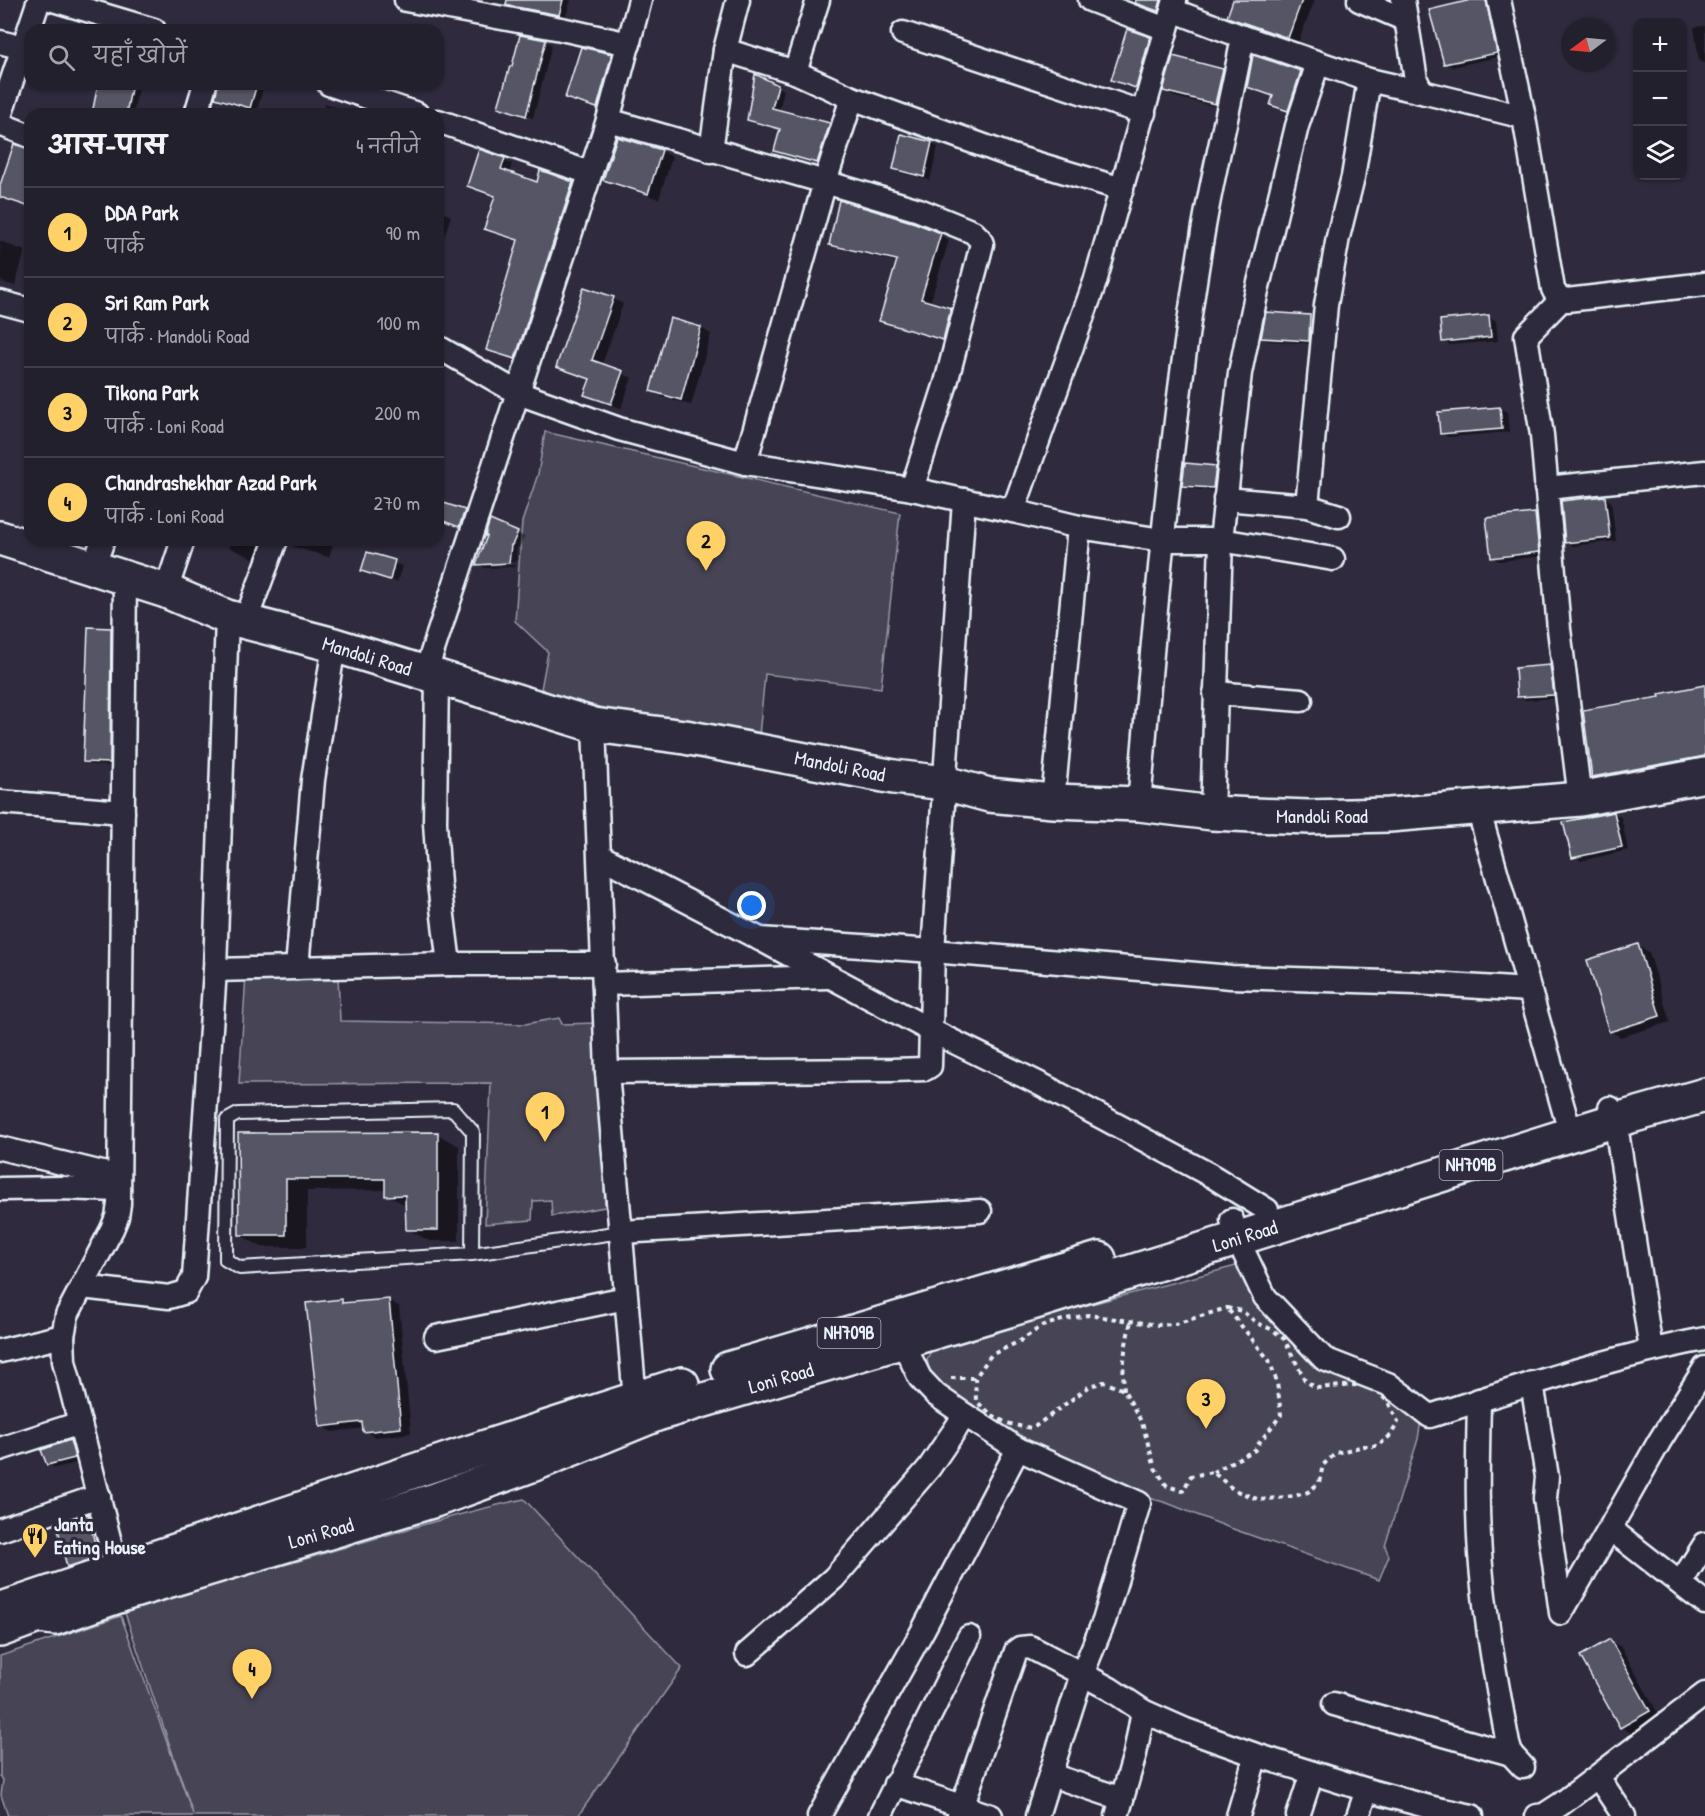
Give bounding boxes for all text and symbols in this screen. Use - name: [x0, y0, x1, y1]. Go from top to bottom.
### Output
- north arrow: [1561, 18, 1615, 72]
- map controls: [1633, 18, 1687, 180]
- button: +: [1633, 18, 1687, 72]
- search box: [24, 24, 444, 90]
- text: यहाँ खोजें: [93, 40, 187, 70]
- icon: search: [45, 41, 78, 74]
- button: −: [1633, 72, 1687, 126]
- button: layers: [1633, 126, 1687, 180]
- text: आस-पास: [48, 127, 167, 162]
- text: 4 नतीजे: [356, 132, 420, 159]
- text: DDA Park: [105, 197, 179, 227]
- text: 1: [64, 219, 71, 246]
- text: 90 m: [386, 219, 420, 246]
- text: पार्क: [105, 232, 144, 259]
- text: Sri Ram Park: [105, 287, 209, 317]
- text: 2: [63, 309, 72, 336]
- text: 100 m: [377, 309, 420, 336]
- text: पार्क · Mandoli Road: [105, 322, 249, 349]
- text: Tikona Park: [105, 377, 199, 407]
- text: 3: [63, 399, 72, 426]
- text: 200 m: [375, 399, 420, 426]
- text: पार्क · Loni Road: [105, 412, 224, 439]
- text: Chandrashekhar Azad Park: [105, 467, 317, 497]
- text: 4: [64, 489, 71, 516]
- text: 270 m: [374, 489, 420, 516]
- text: पार्क · Loni Road: [105, 502, 224, 529]
- pin: 2: [686, 522, 726, 571]
- street label: Mandoli Road: [319, 629, 415, 682]
- street label: Mandoli Road: [792, 743, 888, 788]
- street label: Mandoli Road: [1276, 802, 1368, 829]
- your location: [737, 891, 766, 920]
- pin: 1: [526, 1092, 564, 1142]
- road number: NH709B: [1440, 1150, 1502, 1180]
- street label: Loni Road: [1209, 1213, 1281, 1258]
- road number: NH709B: [818, 1318, 880, 1348]
- street label: Loni Road: [745, 1355, 817, 1400]
- pin: 3: [1186, 1380, 1226, 1429]
- place label: Janta Eating House: [54, 1510, 146, 1561]
- street label: Loni Road: [285, 1510, 357, 1555]
- restaurant icon: Janta Eating House: [20, 1521, 50, 1559]
- pin: 4: [232, 1650, 272, 1699]

